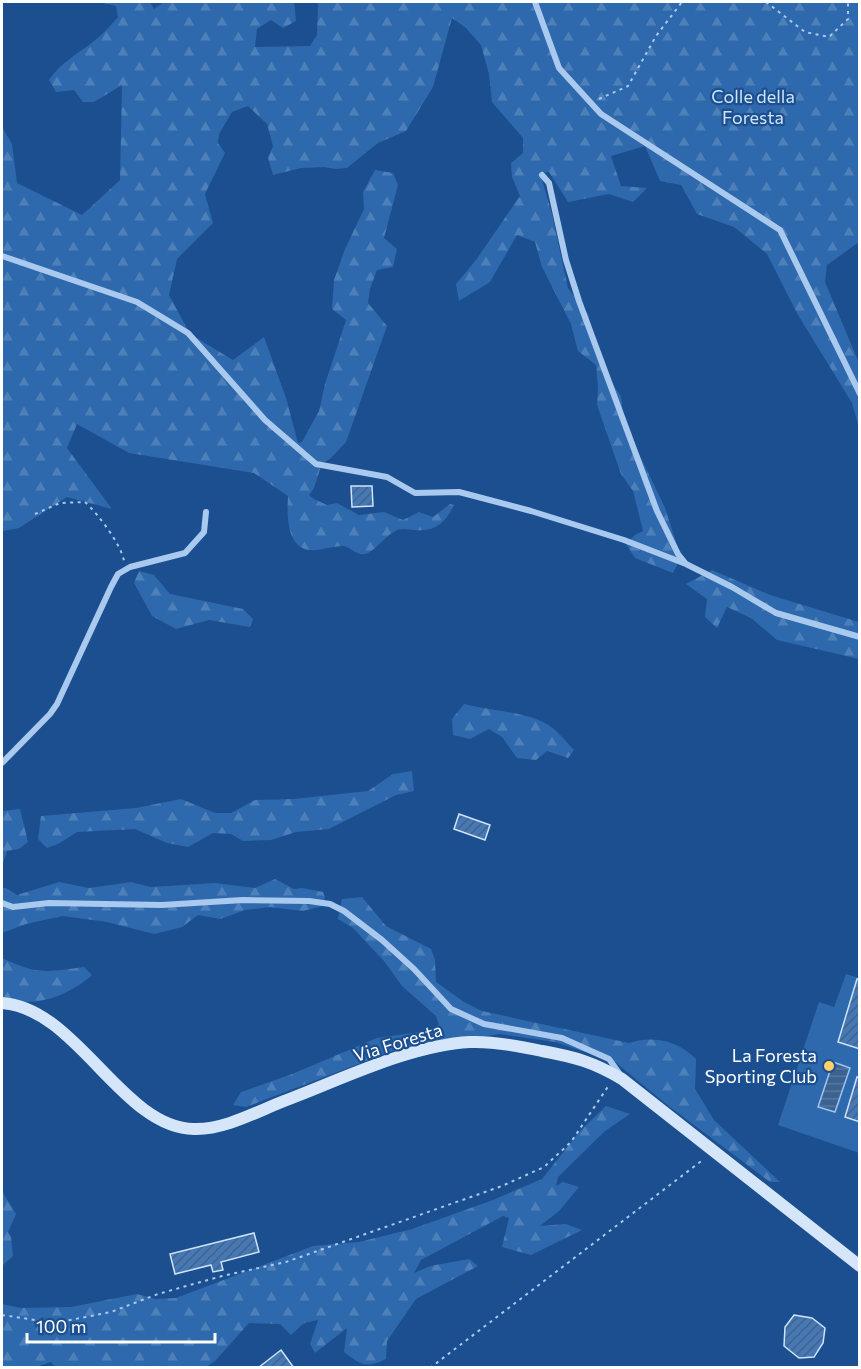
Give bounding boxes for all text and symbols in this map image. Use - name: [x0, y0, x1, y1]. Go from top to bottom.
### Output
- park label: Colle della Foresta: [711, 85, 795, 128]
- street label: Via Foresta: [351, 1018, 445, 1066]
- place label: La Foresta Sporting Club: [705, 1044, 817, 1087]
- marker: La Foresta Sporting Club: [822, 1059, 836, 1073]
- scale bar: [27, 1306, 214, 1344]
- text: 100 m: [36, 1315, 86, 1337]

